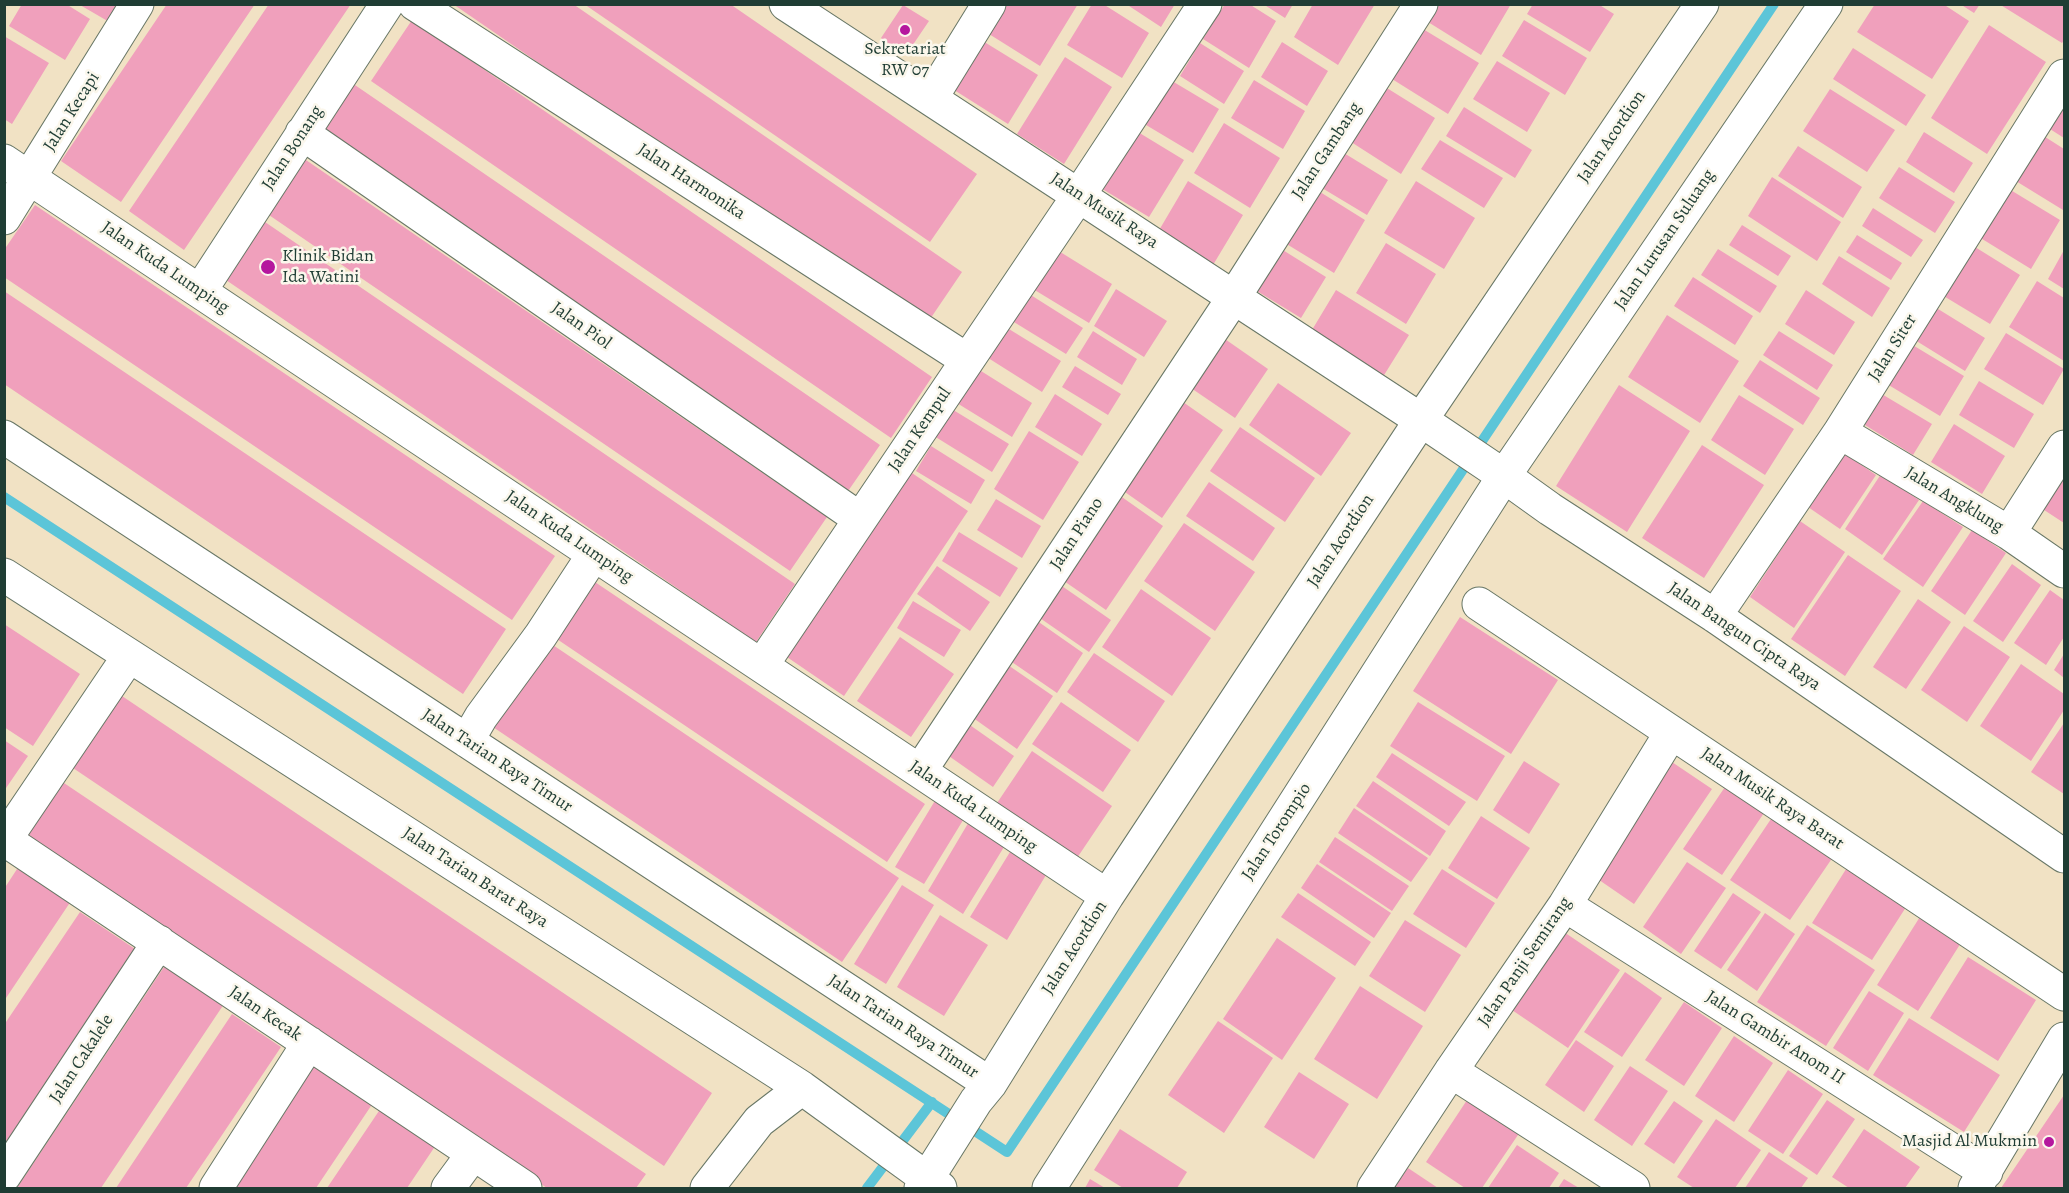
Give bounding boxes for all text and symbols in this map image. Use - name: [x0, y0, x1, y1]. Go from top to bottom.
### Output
- marker: Sekretariat RW 07: [898, 23, 912, 37]
- place label: Sekretariat RW 07: [864, 39, 946, 82]
- street label: Jalan Kecapi: [39, 68, 105, 156]
- street label: Jalan Acordion: [1573, 87, 1651, 187]
- street label: Jalan Gambang: [1288, 98, 1366, 204]
- street label: Jalan Bonang: [258, 102, 328, 194]
- street label: Jalan Harmonika: [633, 139, 749, 225]
- street label: Jalan Lurusan Suluang: [1610, 165, 1720, 315]
- street label: Jalan Musik Raya: [1046, 168, 1162, 254]
- street label: Jalan Kuda Lumping: [97, 217, 233, 319]
- place label: Klinik Bidan Ida Watini: [282, 246, 374, 288]
- marker: Klinik Bidan Ida Watini: [259, 258, 277, 276]
- street label: Jalan Piol: [547, 298, 615, 354]
- street label: Jalan Siter: [1864, 310, 1922, 386]
- street label: Jalan Kempul: [884, 384, 956, 476]
- street label: Jalan Angklung: [1901, 462, 2007, 538]
- street label: Jalan Kuda Lumping: [501, 486, 637, 588]
- street label: Jalan Acordion: [1303, 490, 1379, 592]
- street label: Jalan Piano: [1046, 494, 1108, 574]
- street label: Jalan Bangun Cipta Raya: [1664, 578, 1824, 696]
- street label: Jalan Tarian Raya Timur: [418, 704, 576, 818]
- street label: Jalan Musik Raya Barat: [1696, 743, 1848, 855]
- street label: Jalan Kuda Lumping: [905, 756, 1041, 858]
- street label: Jalan Torompio: [1237, 779, 1317, 885]
- street label: Jalan Tarian Barat Raya: [398, 823, 552, 933]
- street label: Jalan Panji Semirang: [1473, 893, 1577, 1031]
- street label: Jalan Acordion: [1038, 897, 1112, 999]
- street label: Jalan Tarian Raya Timur: [824, 970, 982, 1084]
- street label: Jalan Kecak: [224, 982, 306, 1046]
- street label: Jalan Gambir Anom II: [1701, 986, 1849, 1090]
- street label: Jalan Cakalele: [45, 1011, 119, 1107]
- place label: Masjid Al Mukmin: [1902, 1131, 2037, 1153]
- marker: Masjid Al Mukmin: [2042, 1135, 2056, 1149]

